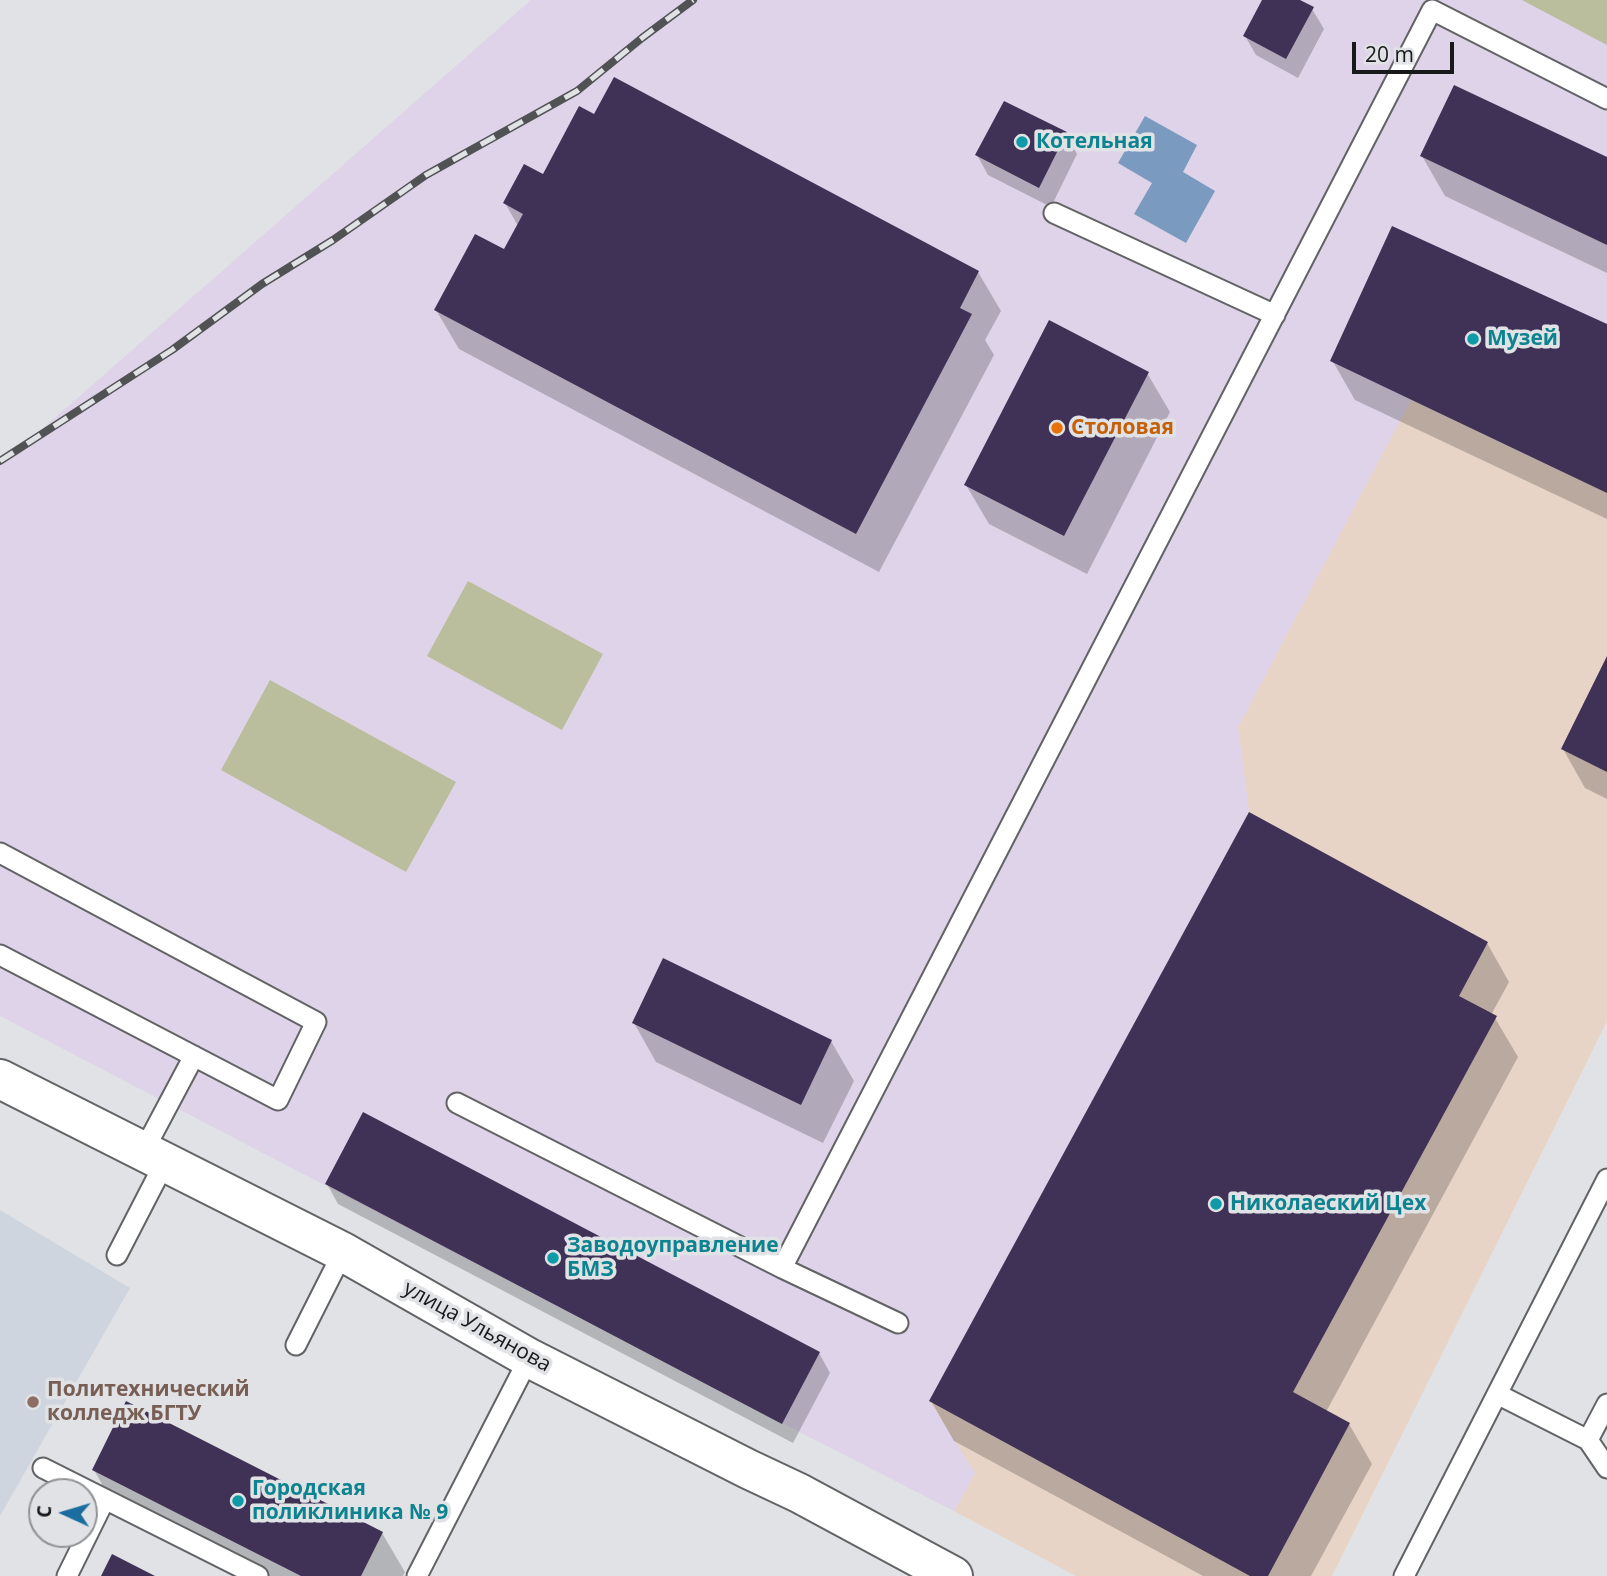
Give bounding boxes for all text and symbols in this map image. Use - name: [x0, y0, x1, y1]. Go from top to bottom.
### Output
- scale bar: [1355, 28, 1456, 72]
- text: 20 m: [1365, 40, 1414, 68]
- place label: Котельная: [1036, 129, 1153, 155]
- marker: Котельная: [1014, 134, 1030, 150]
- place label: Музей: [1487, 326, 1558, 352]
- marker: Музей: [1465, 331, 1481, 347]
- place label: Столовая: [1071, 415, 1174, 441]
- marker: Столовая: [1049, 420, 1065, 436]
- place label: Николаеский Цех: [1230, 1191, 1426, 1217]
- marker: Николаеский Цех: [1208, 1196, 1224, 1212]
- place label: Заводоуправление БМЗ: [567, 1233, 779, 1283]
- marker: Заводоуправление БМЗ: [545, 1250, 561, 1266]
- street label: улица Ульянова: [399, 1276, 555, 1378]
- place label: Политехнический колледж БГТУ: [47, 1377, 250, 1427]
- marker: Политехнический колледж БГТУ: [25, 1394, 41, 1410]
- place label: Городская поликлиника № 9: [252, 1476, 448, 1526]
- north arrow: [28, 1478, 98, 1548]
- marker: Городская поликлиника № 9: [230, 1493, 246, 1509]
- text: С: [31, 1505, 57, 1519]

